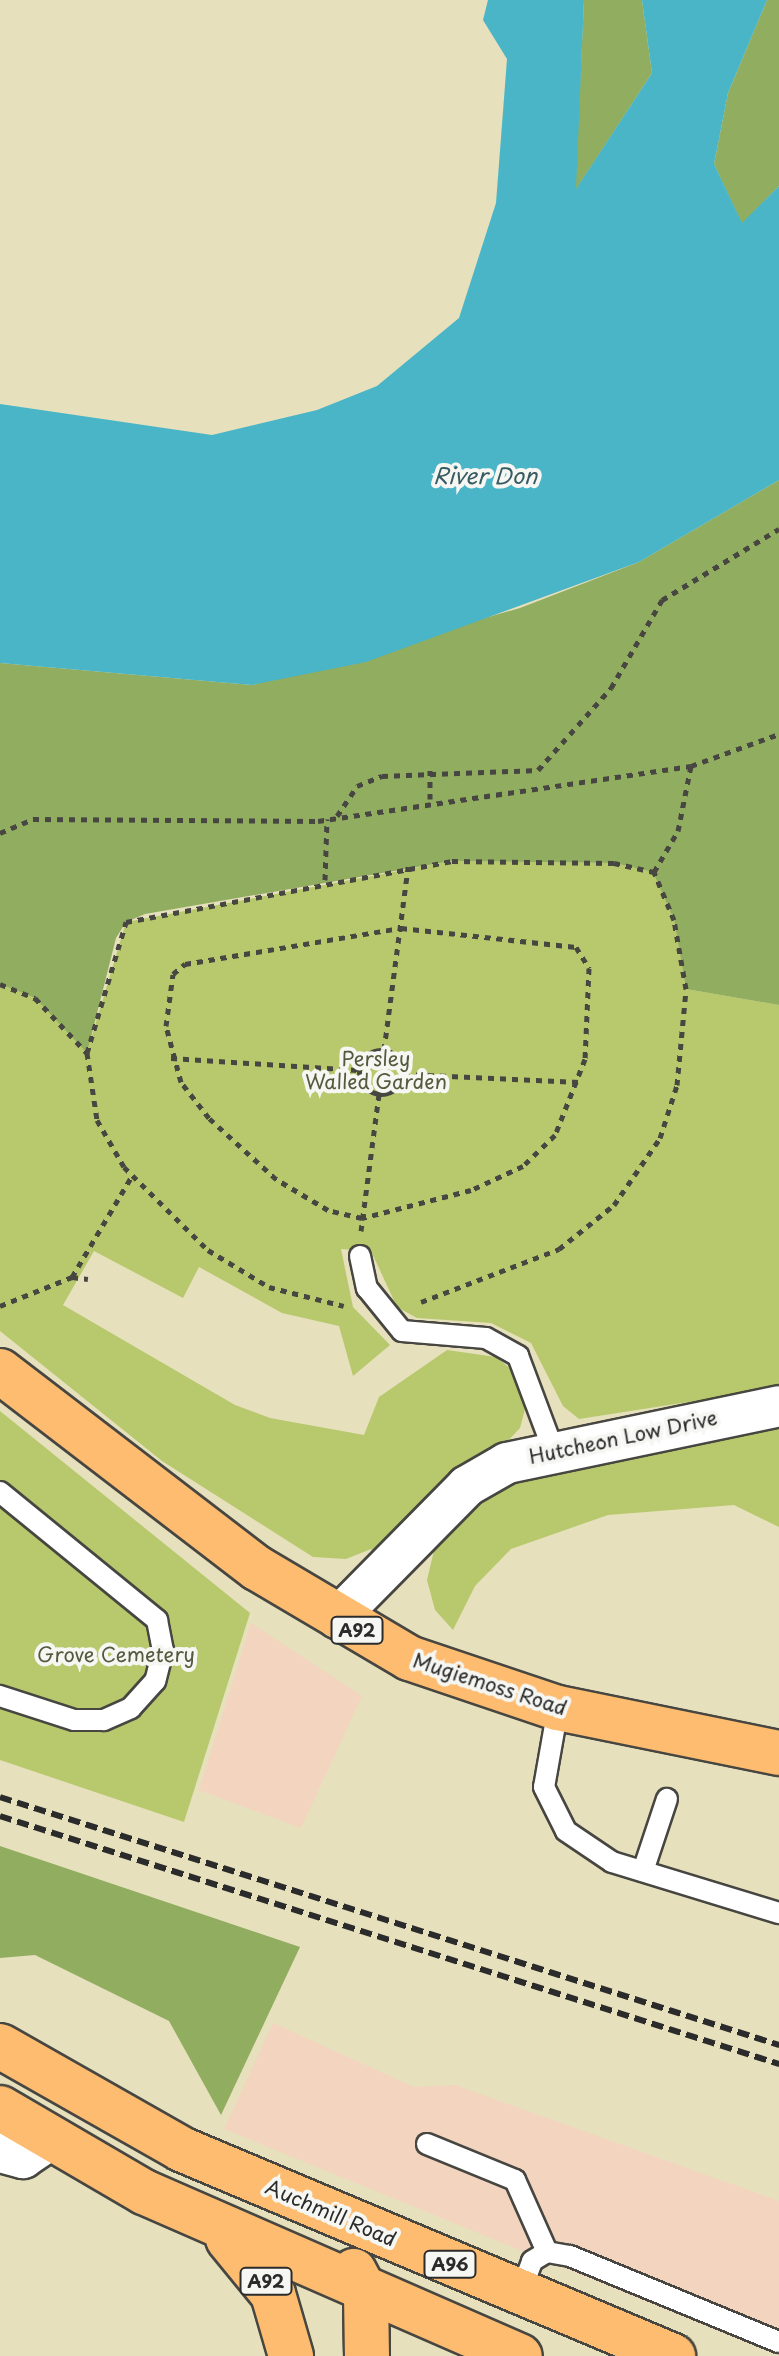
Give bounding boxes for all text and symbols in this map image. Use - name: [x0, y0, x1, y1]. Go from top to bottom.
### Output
- water label: River Don: [433, 462, 537, 488]
- park label: Persley Walled Garden: [305, 1047, 447, 1094]
- street label: Hutcheon Low Drive: [526, 1405, 720, 1469]
- road number: A92: [329, 1616, 385, 1644]
- park label: Grove Cemetery: [37, 1642, 195, 1666]
- street label: Mugiemoss Road: [410, 1648, 570, 1720]
- street label: Auchmill Road: [262, 2175, 400, 2251]
- road number: A96: [422, 2250, 478, 2278]
- road number: A92: [238, 2267, 294, 2295]

